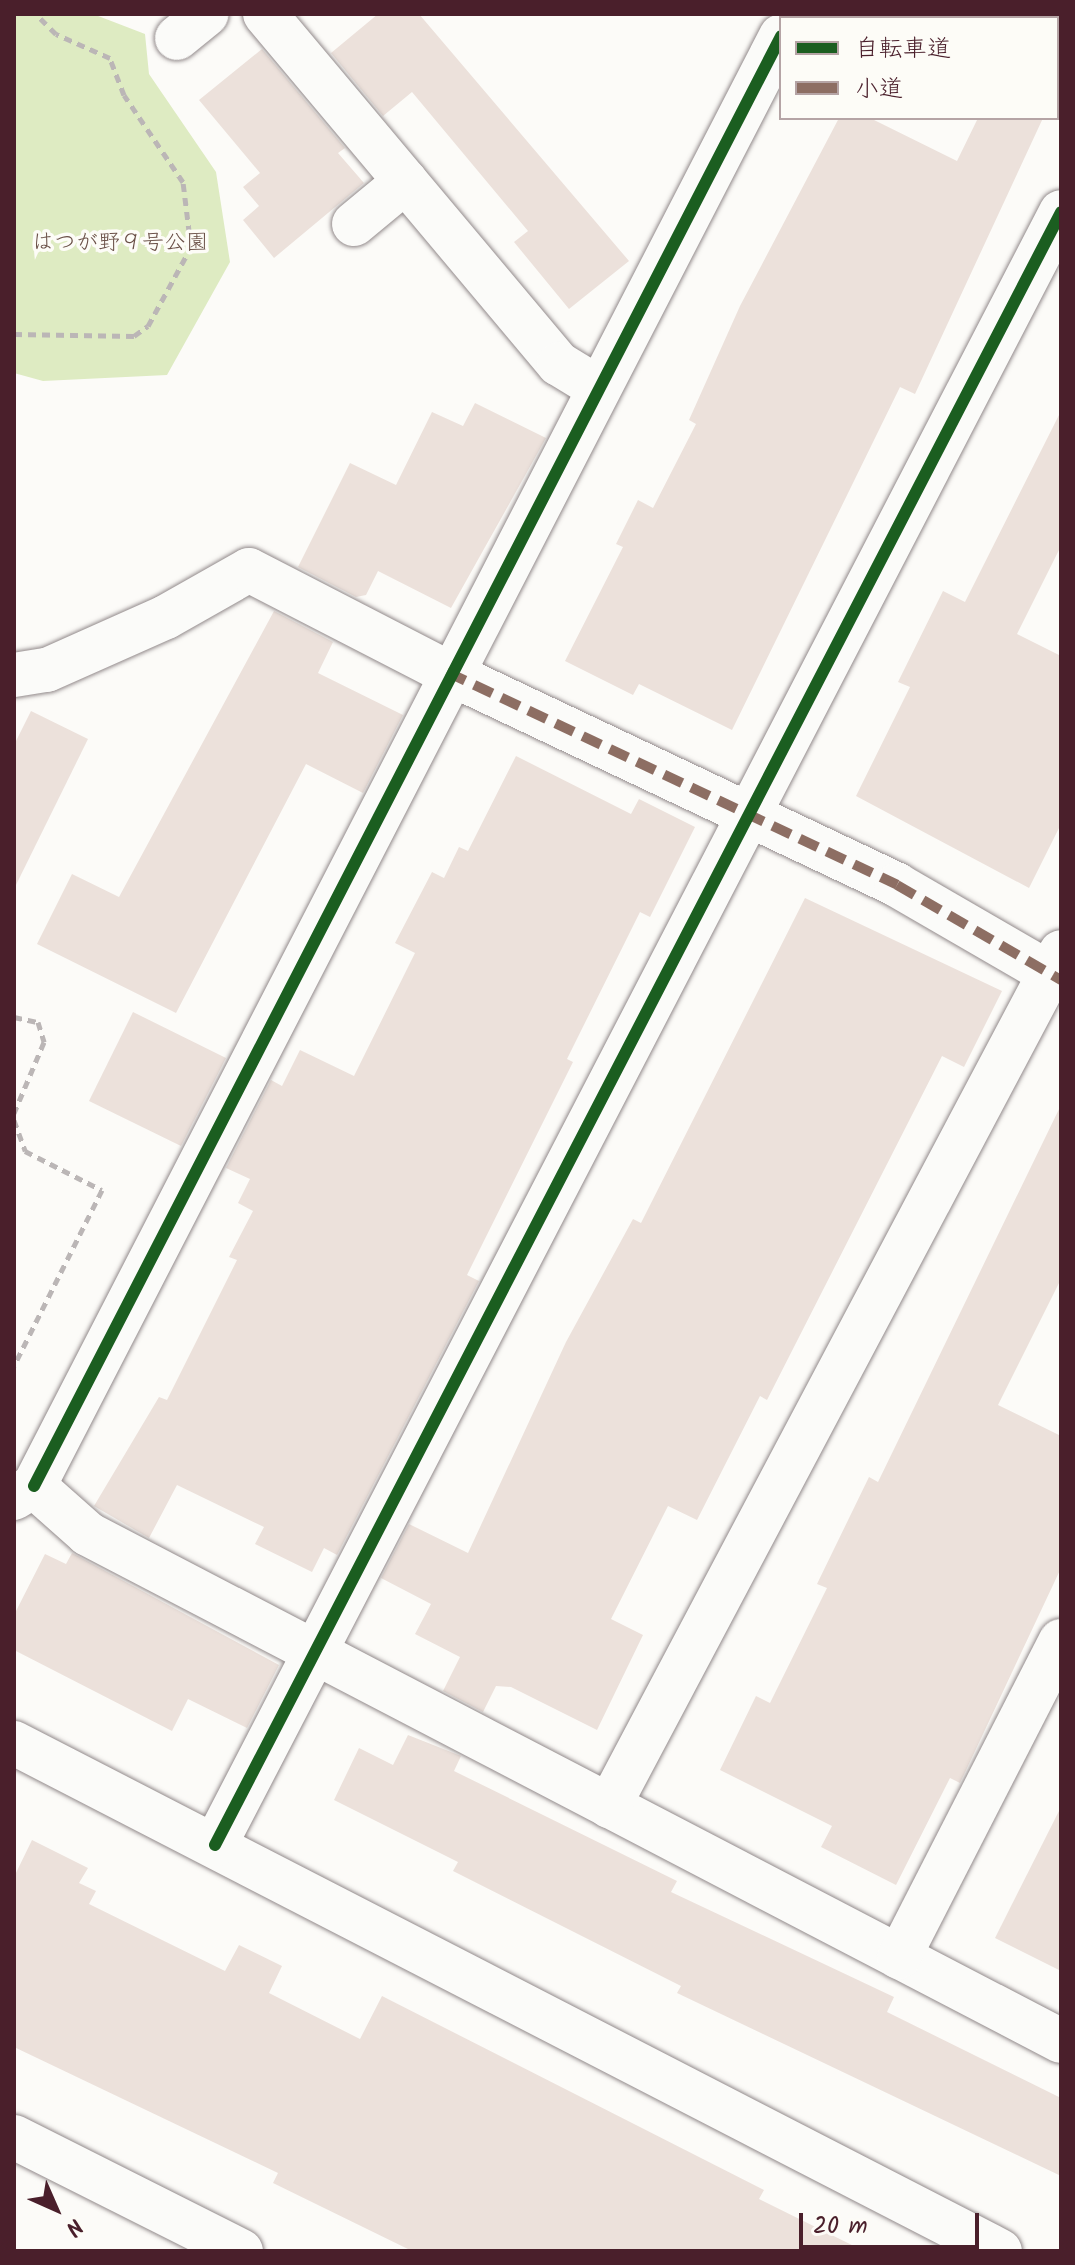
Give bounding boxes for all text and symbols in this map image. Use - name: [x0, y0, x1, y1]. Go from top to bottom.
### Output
- legend: [779, 16, 1059, 120]
- text: 自転車道: [855, 30, 951, 69]
- text: 小道: [855, 70, 903, 109]
- park label: はつが野９号公園: [32, 231, 208, 257]
- north arrow: [16, 2169, 96, 2249]
- scale bar: [803, 2197, 983, 2247]
- text: 20 m: [813, 2207, 868, 2246]
- text: N: [56, 2209, 91, 2244]

